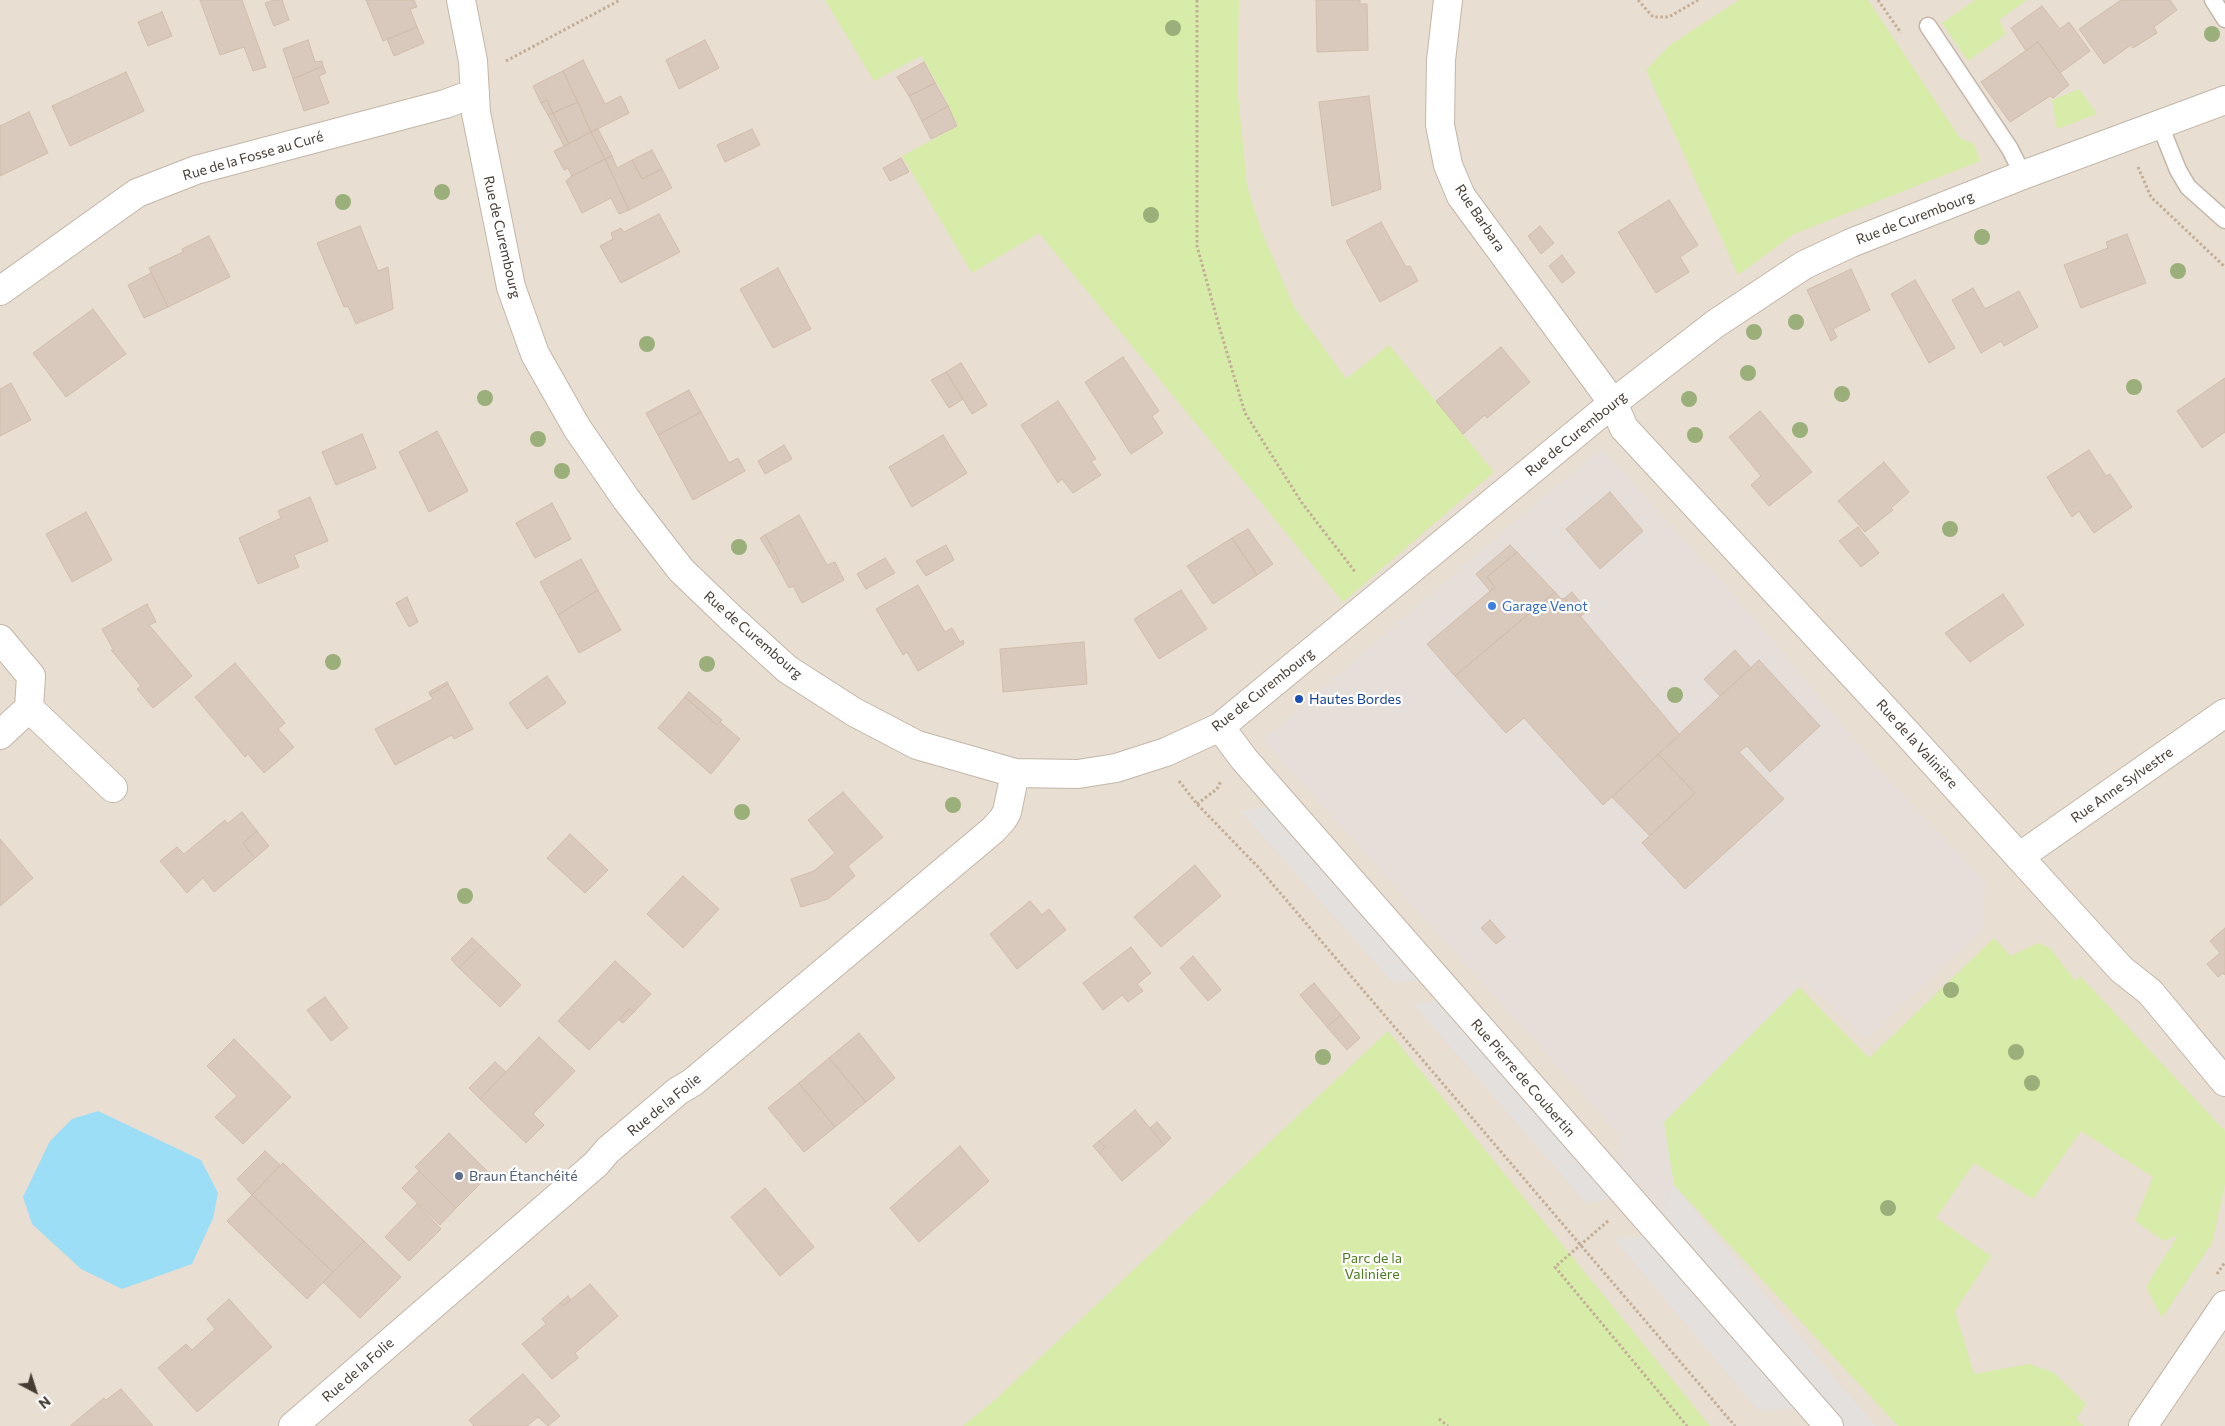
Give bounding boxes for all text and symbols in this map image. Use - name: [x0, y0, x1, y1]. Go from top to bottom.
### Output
- street label: Rue de la Fosse au Curé: [181, 128, 325, 184]
- street label: Rue de Curembourg: [480, 174, 524, 300]
- street label: Rue Barbara: [1451, 181, 1509, 255]
- street label: Rue de Curembourg: [1853, 188, 1977, 248]
- street label: Rue de Curembourg: [1522, 388, 1630, 480]
- street label: Rue de Curembourg: [700, 588, 806, 682]
- place label: Garage Venot: [1502, 598, 1588, 614]
- marker: Garage Venot: [1486, 600, 1498, 612]
- street label: Rue de Curembourg: [1208, 645, 1318, 735]
- place label: Hautes Bordes: [1309, 691, 1401, 707]
- marker: Hautes Bordes: [1293, 693, 1305, 705]
- street label: Rue de la Valinière: [1873, 696, 1961, 792]
- street label: Rue Anne Sylvestre: [2068, 743, 2176, 827]
- street label: Rue Pierre de Coubertin: [1467, 1016, 1579, 1140]
- street label: Rue de la Folie: [624, 1070, 704, 1140]
- place label: Braun Étanchéité: [469, 1168, 578, 1184]
- marker: Braun Étanchéité: [453, 1170, 465, 1182]
- park label: Parc de la Valinière: [1342, 1250, 1402, 1282]
- street label: Rue de la Folie: [319, 1334, 397, 1406]
- north arrow: [10, 1366, 60, 1416]
- text: N: [35, 1393, 54, 1413]

